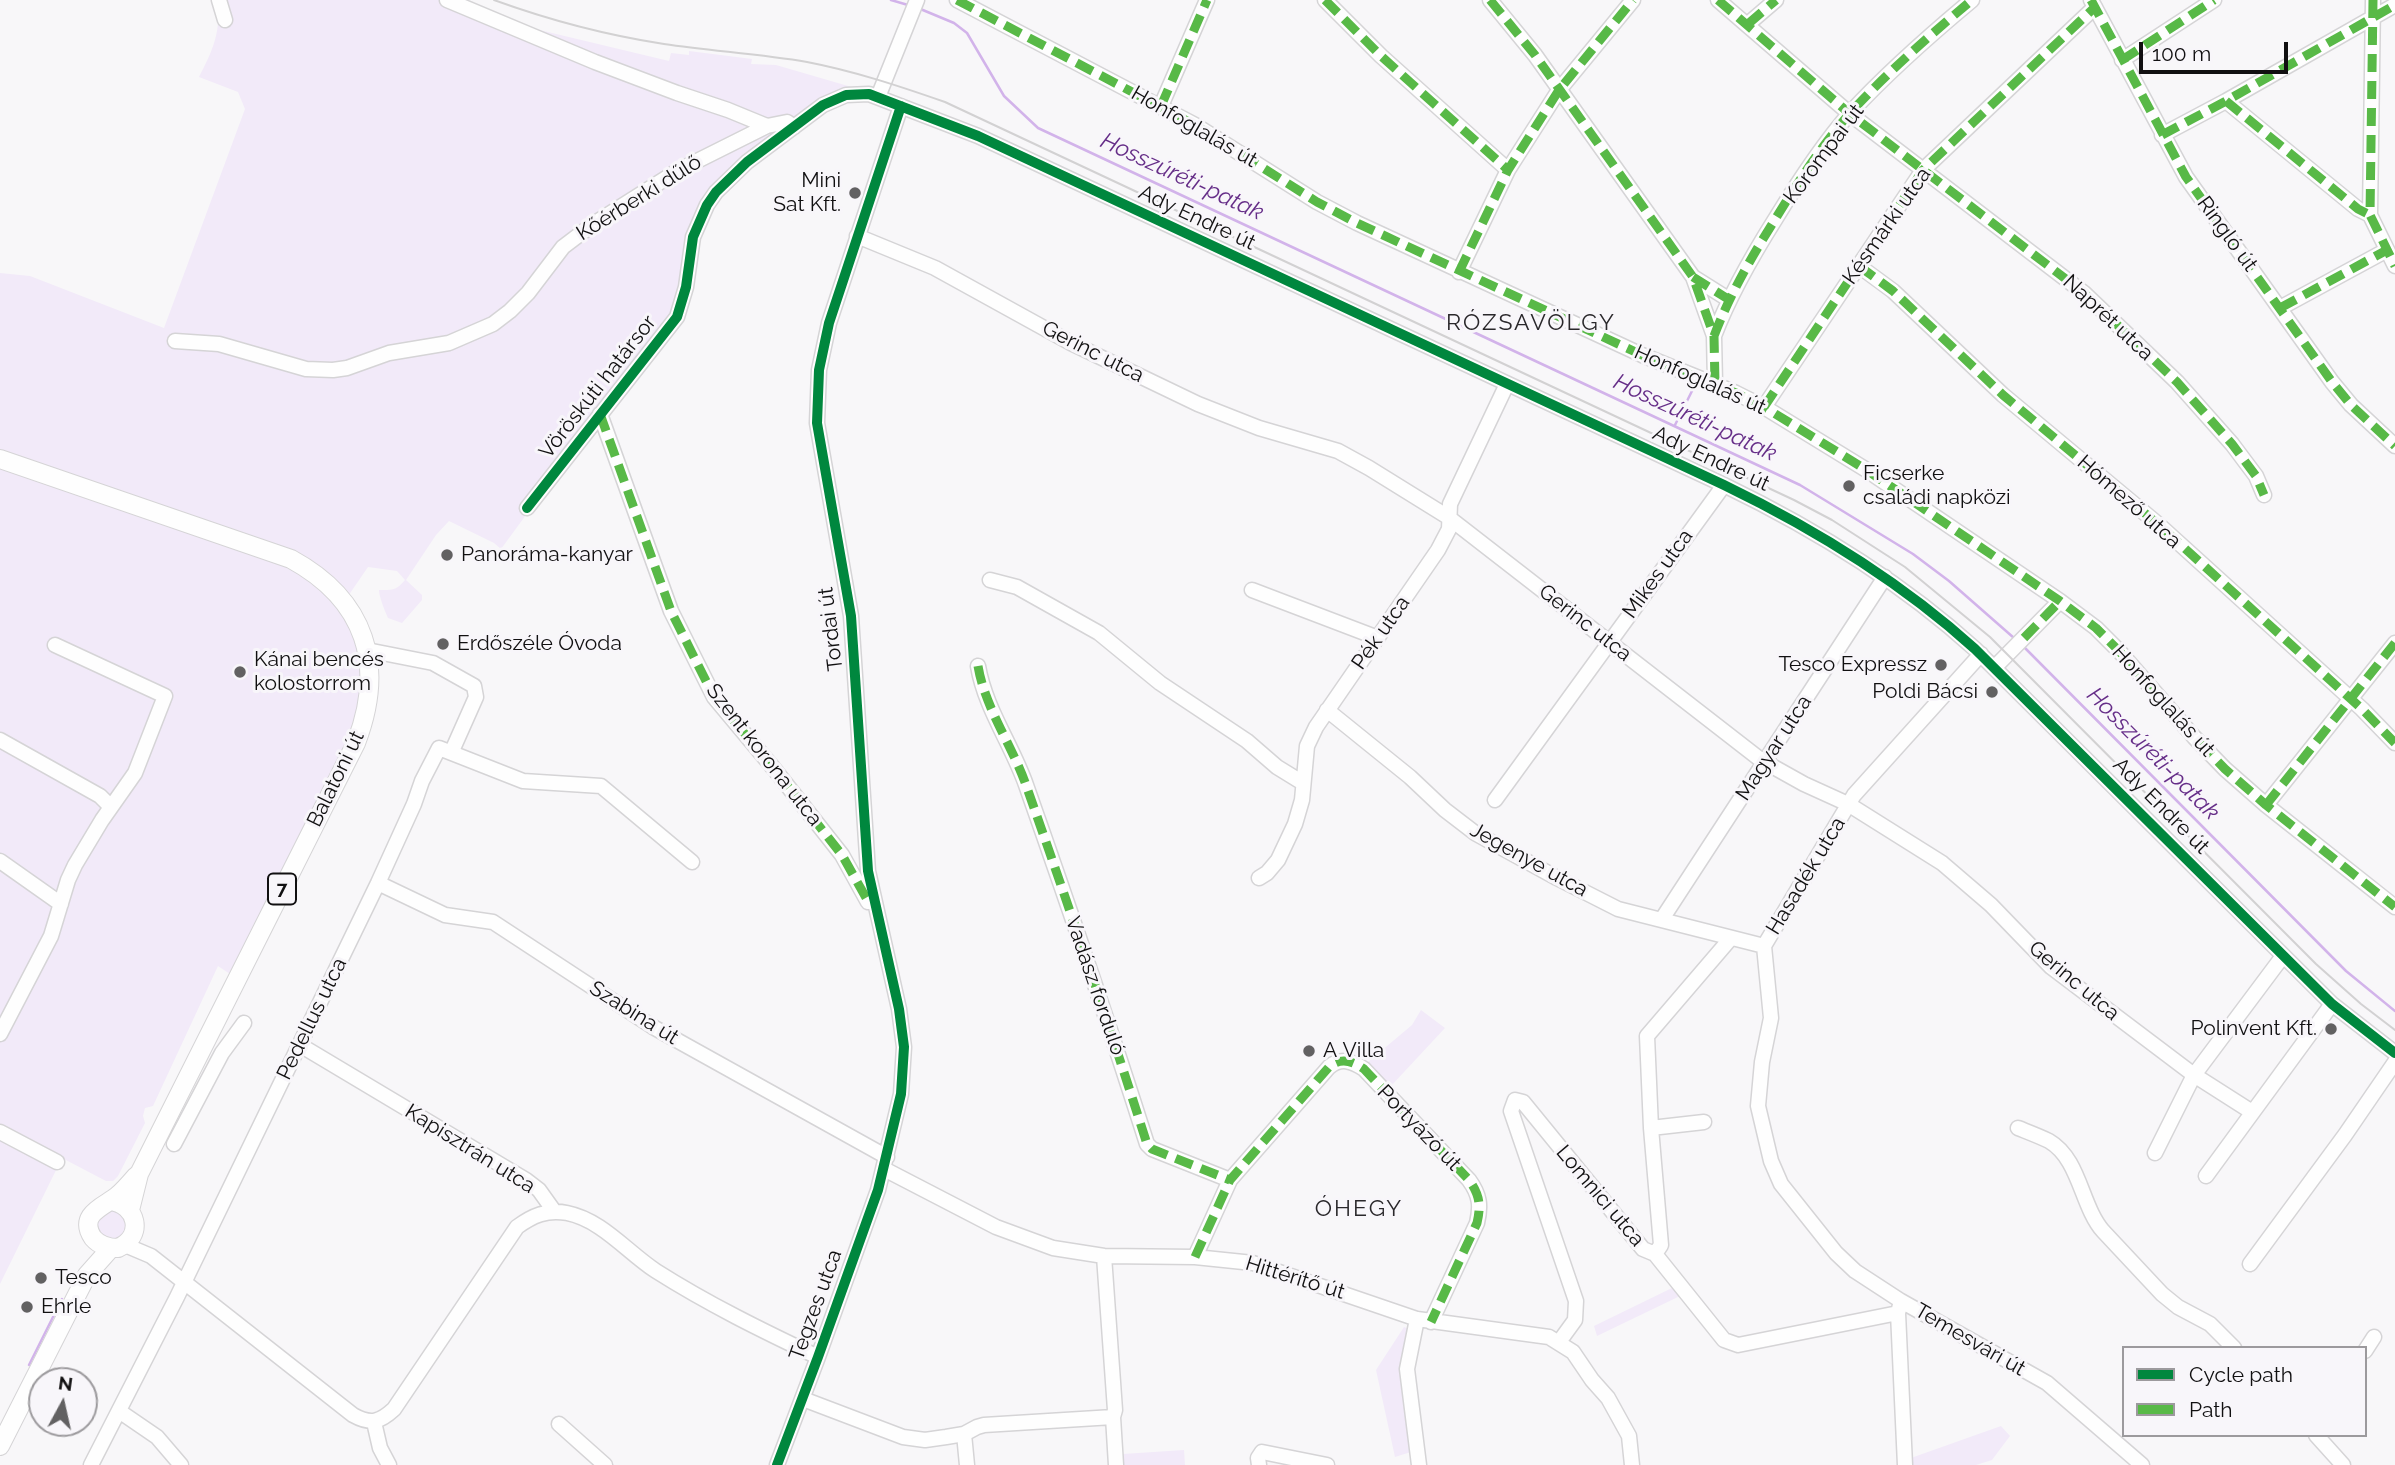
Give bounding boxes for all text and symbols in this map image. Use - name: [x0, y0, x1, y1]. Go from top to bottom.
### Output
- scale bar: [2143, 28, 2292, 72]
- text: 100 m: [2152, 41, 2211, 66]
- street label: Honfoglalás út: [1126, 81, 1262, 173]
- street label: Korompai út: [1778, 99, 1870, 209]
- water label: Hosszúréti-patak: [1096, 127, 1268, 227]
- street label: Kőérberki dűlő: [572, 150, 706, 246]
- street label: Késmárki utca: [1837, 163, 1937, 289]
- place label: Mini Sat Kft.: [773, 168, 841, 218]
- street label: Ady Endre út: [1135, 180, 1259, 256]
- marker: Mini Sat Kft.: [847, 185, 863, 201]
- street label: Ringló út: [2191, 192, 2263, 276]
- street label: Naprét utca: [2058, 270, 2158, 366]
- district label: RÓZSAVÖLGY: [1447, 309, 1615, 337]
- street label: Vöröskúti határsor: [534, 310, 662, 464]
- street label: Gerinc utca: [1038, 316, 1148, 388]
- street label: Honfoglalás út: [1630, 340, 1770, 420]
- water label: Hosszúréti-patak: [1609, 368, 1781, 468]
- street label: Ady Endre út: [1649, 421, 1773, 497]
- street label: Hómező utca: [2072, 450, 2186, 554]
- place label: Ficserke családi napközi: [1863, 461, 2011, 511]
- marker: Ficserke családi napközi: [1841, 478, 1857, 494]
- street label: Mikes utca: [1617, 525, 1699, 623]
- place label: Panoráma-kanyar: [461, 542, 633, 568]
- marker: Panoráma-kanyar: [439, 547, 455, 563]
- street label: Gerinc utca: [1534, 579, 1636, 667]
- street label: Tordai út: [813, 586, 849, 672]
- street label: Pék utca: [1347, 591, 1415, 675]
- place label: Erdőszéle Óvoda: [457, 631, 622, 657]
- marker: Erdőszéle Óvoda: [435, 636, 451, 652]
- street label: Honfoglalás út: [2106, 640, 2220, 762]
- place label: Kánai bencés kolostorrom: [254, 647, 384, 697]
- place label: Tesco Expressz: [1778, 652, 1927, 678]
- marker: Tesco Expressz: [1933, 657, 1949, 673]
- marker: Kánai bencés kolostorrom: [232, 664, 248, 680]
- street label: Szent korona utca: [701, 679, 827, 831]
- place label: Poldi Bácsi: [1872, 679, 1978, 705]
- water label: Hosszúréti-patak: [2081, 682, 2225, 826]
- marker: Poldi Bácsi: [1984, 684, 2000, 700]
- street label: Magyar utca: [1731, 691, 1817, 805]
- street label: Balatoni út: [302, 727, 370, 831]
- street label: Ady Endre út: [2108, 753, 2214, 859]
- street label: Hasadék utca: [1761, 813, 1851, 939]
- street label: Jegenye utca: [1466, 817, 1592, 903]
- road number: 7: [268, 874, 296, 904]
- street label: Vadász forduló: [1060, 913, 1130, 1059]
- street label: Gerinc utca: [2023, 936, 2125, 1026]
- street label: Pedellus utca: [272, 954, 352, 1084]
- street label: Szabina út: [585, 976, 683, 1050]
- place label: Polinvent Kft.: [2190, 1016, 2317, 1042]
- marker: Polinvent Kft.: [2323, 1021, 2339, 1037]
- place label: A Villa: [1323, 1038, 1384, 1064]
- marker: A Villa: [1301, 1043, 1317, 1059]
- street label: Portyázó út: [1372, 1080, 1466, 1176]
- street label: Kapisztrán utca: [400, 1099, 540, 1199]
- street label: Lomnici utca: [1550, 1140, 1650, 1252]
- district label: ÓHEGY: [1315, 1195, 1403, 1223]
- street label: Tegzes utca: [784, 1246, 848, 1364]
- street label: Hittérítő út: [1242, 1251, 1348, 1305]
- place label: Tesco: [55, 1265, 112, 1291]
- marker: Tesco: [33, 1270, 49, 1286]
- place label: Ehrle: [41, 1294, 91, 1320]
- street label: Temesvári út: [1910, 1298, 2030, 1382]
- marker: Ehrle: [19, 1299, 35, 1315]
- legend: [2122, 1346, 2367, 1437]
- text: Cycle path: [2189, 1362, 2293, 1387]
- north arrow: [28, 1367, 98, 1437]
- text: N: [57, 1371, 74, 1395]
- text: Path: [2189, 1397, 2233, 1422]

